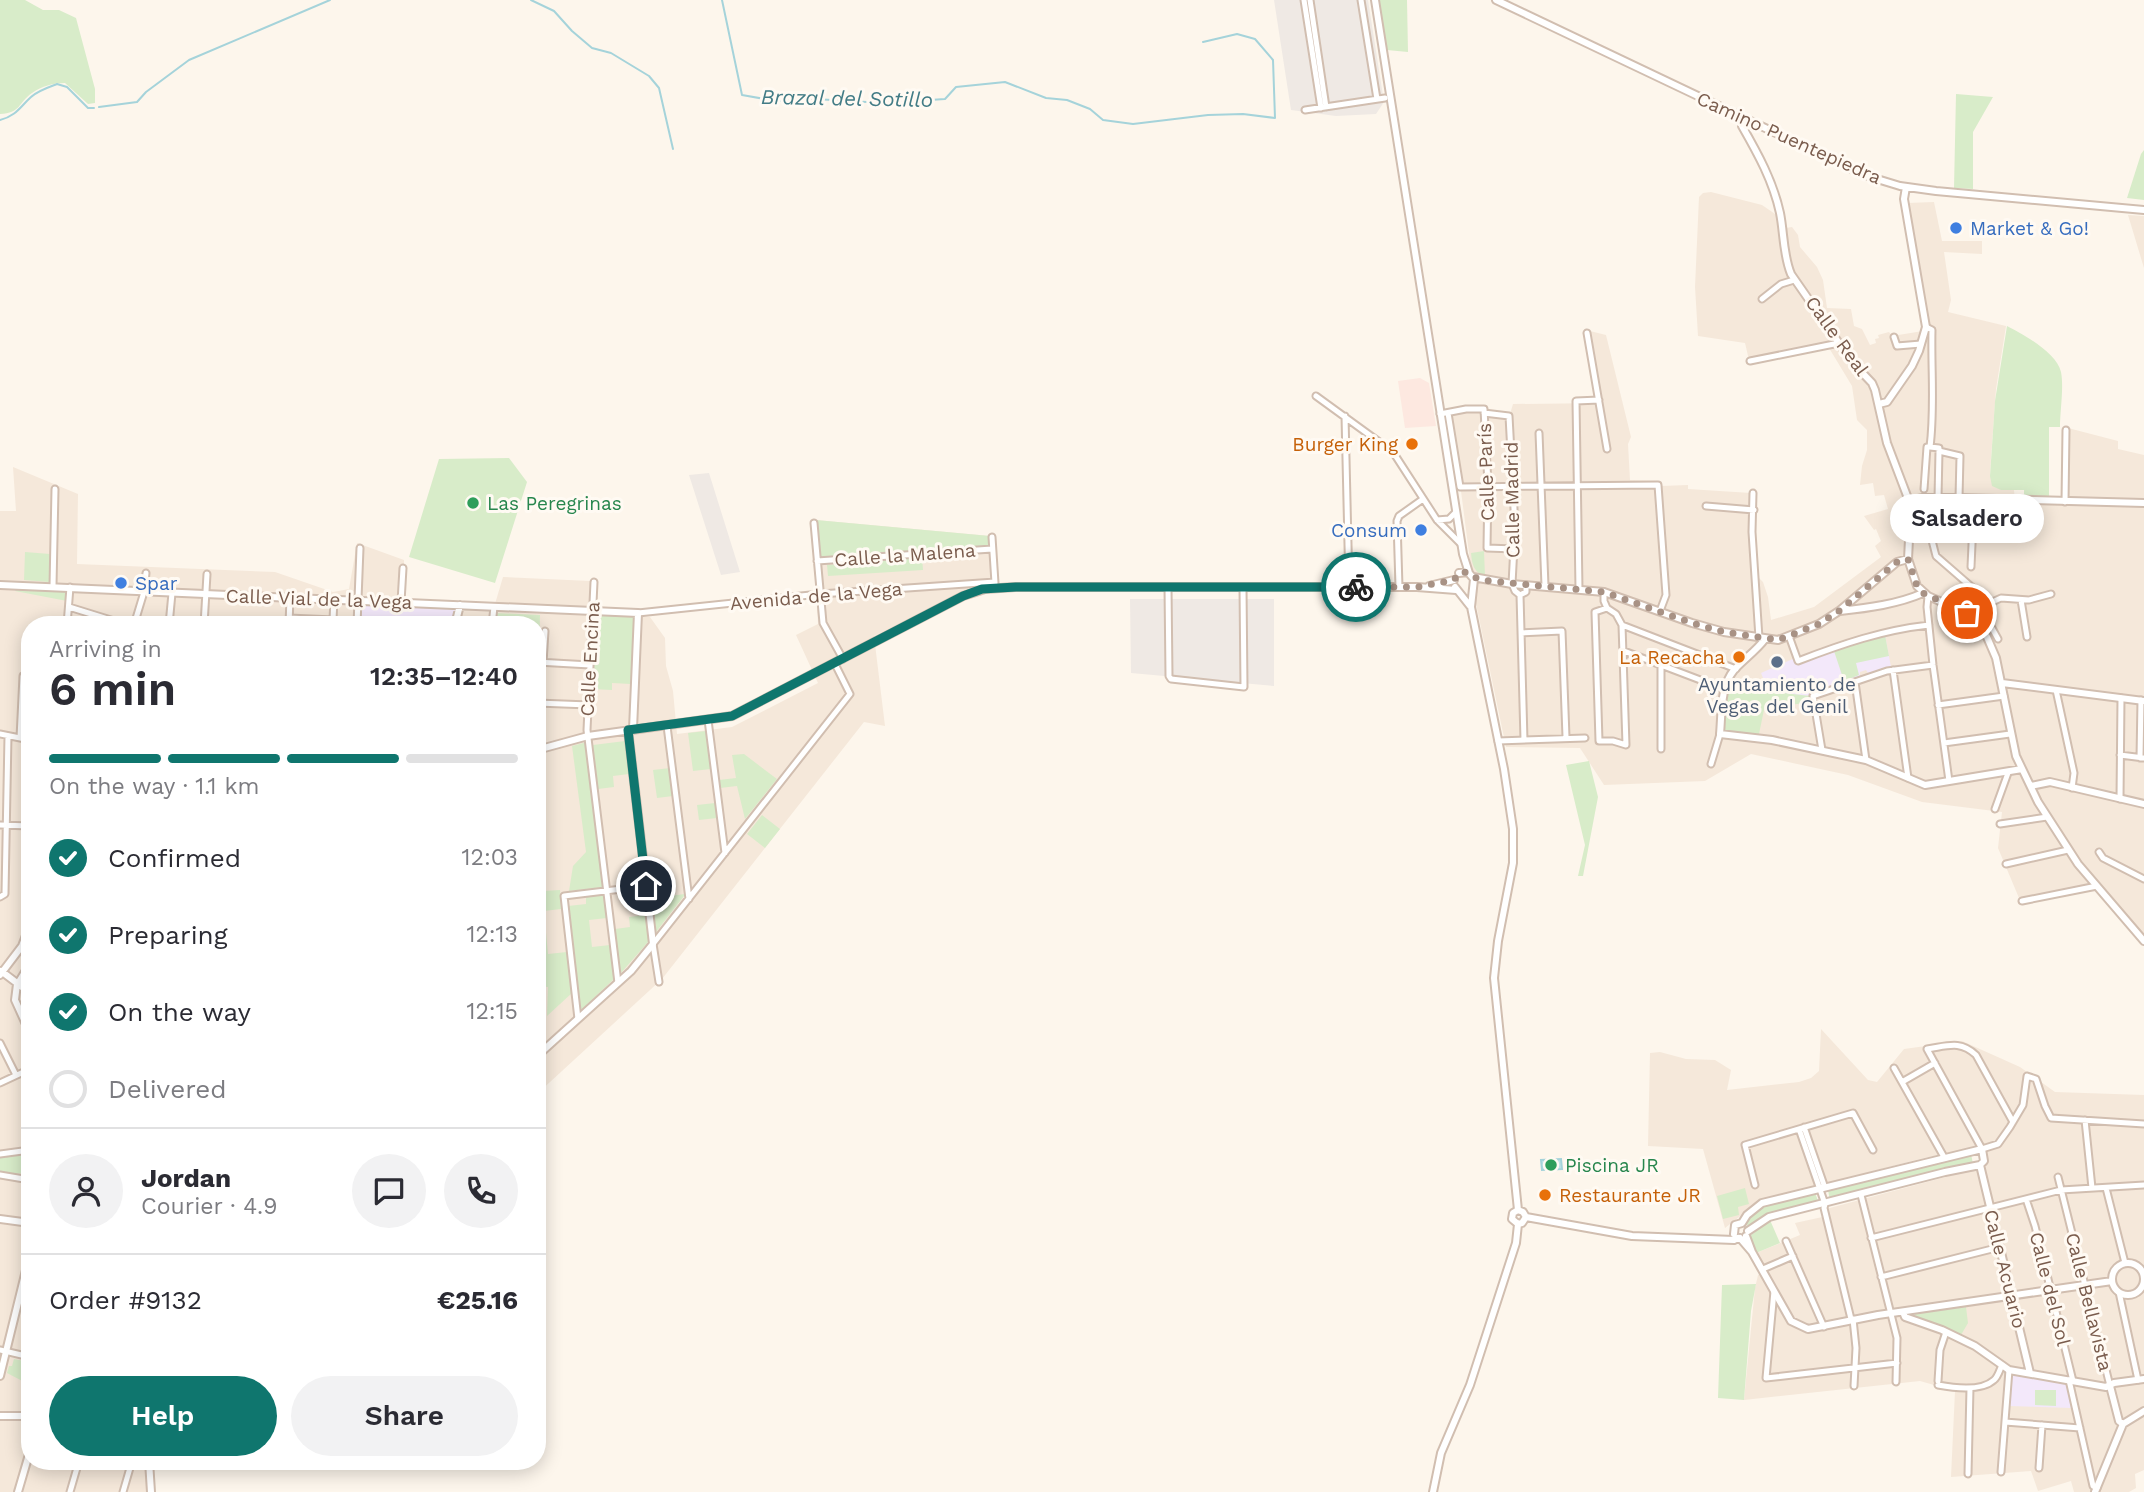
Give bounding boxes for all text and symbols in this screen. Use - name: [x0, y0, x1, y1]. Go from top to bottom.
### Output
- water label: Brazal del Sotillo: [761, 84, 933, 112]
- street label: Camino Puentepiedra: [1693, 87, 1885, 189]
- place label: Market & Go!: [1970, 217, 2089, 240]
- marker: Market & Go!: [1948, 220, 1964, 236]
- street label: Calle Real: [1800, 292, 1874, 380]
- street label: Calle París: [1473, 423, 1499, 521]
- place label: Burger King: [1292, 433, 1399, 456]
- marker: Burger King: [1404, 436, 1420, 452]
- street label: Calle Madrid: [1499, 442, 1525, 558]
- place label: Las Peregrinas: [487, 492, 622, 515]
- callout: Salsadero: [1890, 494, 2044, 543]
- marker: Las Peregrinas: [465, 495, 481, 511]
- text: Salsadero: [1911, 505, 2023, 532]
- place label: Consum: [1331, 519, 1407, 542]
- marker: Consum: [1413, 522, 1429, 538]
- street label: Calle la Malena: [834, 539, 977, 571]
- courier: [1321, 552, 1391, 622]
- icon: bike: [1337, 568, 1375, 606]
- place label: Spar: [135, 572, 178, 595]
- marker: Spar: [113, 575, 129, 591]
- street label: Avenida de la Vega: [729, 577, 903, 615]
- pin: [1937, 583, 1997, 643]
- street label: Calle Vial de la Vega: [225, 584, 413, 614]
- icon: bag: [1948, 594, 1986, 632]
- street label: Calle Encina: [576, 601, 605, 717]
- text: Arriving in: [49, 636, 162, 663]
- place label: La Recacha: [1619, 646, 1725, 669]
- marker: La Recacha: [1731, 649, 1747, 665]
- marker: Ayuntamiento de Vegas del Genil: [1769, 654, 1785, 670]
- text: 12:35–12:40: [370, 661, 518, 691]
- text: 6 min: [49, 662, 176, 716]
- place label: Ayuntamiento de Vegas del Genil: [1698, 673, 1856, 718]
- text: On the way · 1.1 km: [49, 773, 259, 800]
- icon: check: [49, 839, 87, 877]
- text: Confirmed: [108, 843, 241, 873]
- text: 12:03: [462, 844, 518, 871]
- pin: [616, 856, 676, 916]
- icon: home: [627, 867, 665, 905]
- icon: check: [49, 916, 87, 954]
- text: Preparing: [108, 920, 228, 950]
- text: 12:13: [466, 921, 518, 948]
- icon: check: [49, 993, 87, 1031]
- text: On the way: [108, 997, 251, 1027]
- text: 12:15: [466, 998, 518, 1025]
- text: Delivered: [108, 1074, 227, 1104]
- button: person: [49, 1154, 123, 1228]
- button: chat: [352, 1154, 426, 1228]
- button: phone: [444, 1154, 518, 1228]
- place label: Piscina JR: [1565, 1154, 1659, 1177]
- marker: Piscina JR: [1543, 1157, 1559, 1173]
- text: Jordan: [141, 1163, 231, 1193]
- place label: Restaurante JR: [1559, 1184, 1701, 1207]
- marker: Restaurante JR: [1537, 1187, 1553, 1203]
- text: Courier · 4.9: [141, 1193, 277, 1220]
- street label: Calle Acuario: [1979, 1207, 2031, 1331]
- street label: Calle del Sol: [2025, 1230, 2075, 1349]
- street label: Calle Bellavista: [2061, 1230, 2117, 1374]
- text: Order #9132: [49, 1285, 202, 1315]
- text: €25.16: [437, 1285, 518, 1315]
- button: Help: [49, 1376, 277, 1456]
- button: Share: [291, 1376, 518, 1456]

